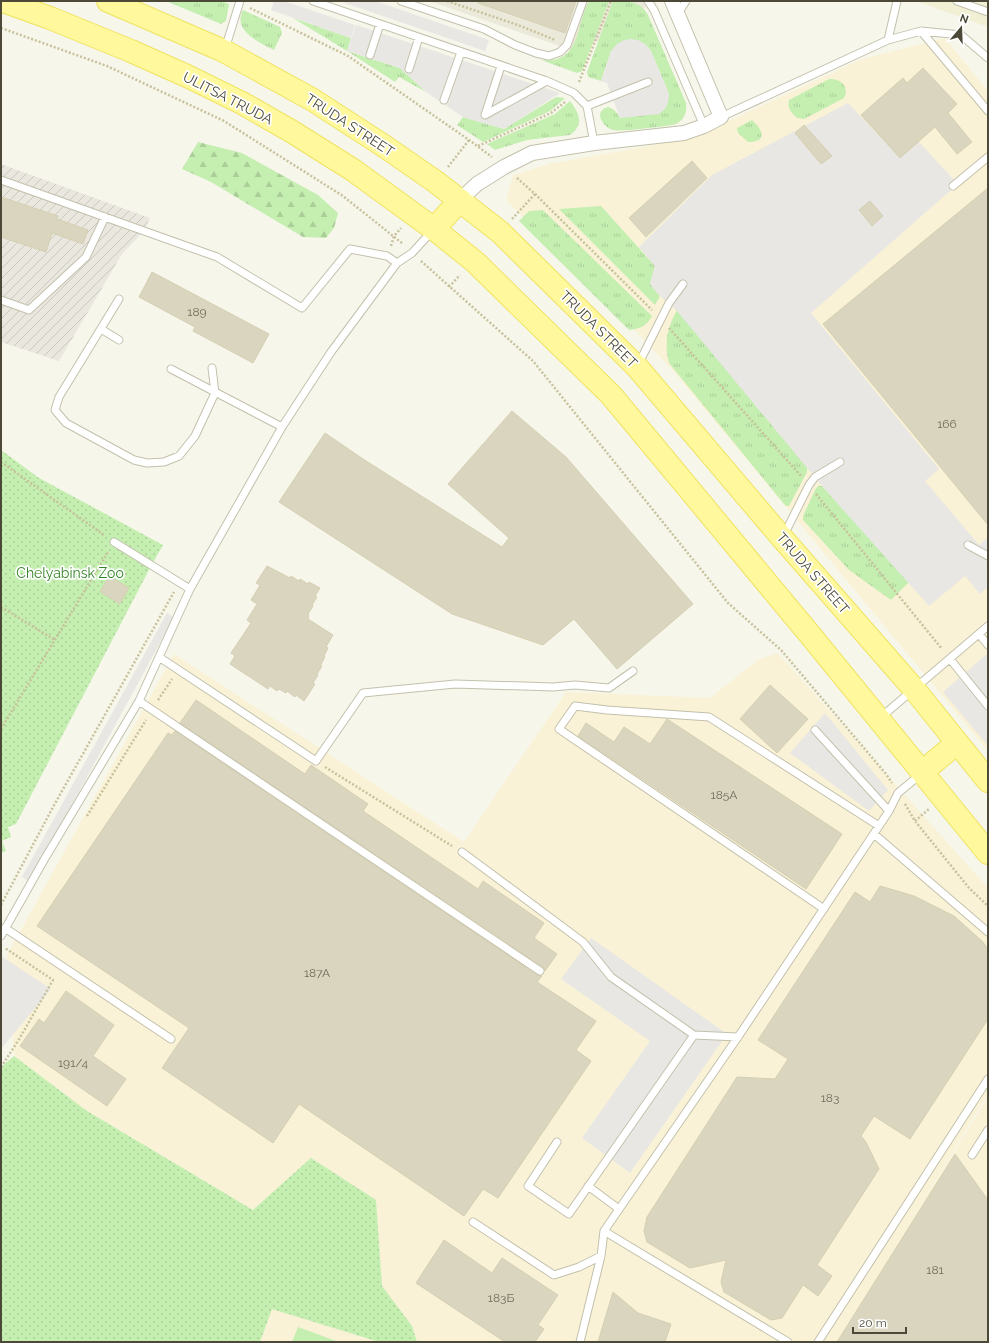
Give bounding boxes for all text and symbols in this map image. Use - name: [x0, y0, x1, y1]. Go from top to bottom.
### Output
- north arrow: [941, 8, 981, 48]
- text: N: [958, 12, 970, 27]
- street label: ULITSA TRUDA: [180, 68, 276, 128]
- street label: TRUDA STREET: [303, 90, 398, 160]
- street label: TRUDA STREET: [557, 287, 641, 371]
- house number: 189: [187, 305, 207, 319]
- house number: 166: [937, 417, 957, 431]
- street label: TRUDA STREET: [773, 529, 853, 617]
- park label: Chelyabinsk Zoo: [16, 565, 124, 581]
- house number: 185А: [711, 788, 737, 802]
- house number: 187А: [304, 966, 330, 980]
- house number: 191/4: [58, 1056, 88, 1070]
- house number: 183: [821, 1091, 839, 1105]
- house number: 181: [926, 1263, 944, 1277]
- house number: 183Б: [488, 1291, 514, 1305]
- scale bar: [853, 1309, 906, 1335]
- text: 20 m: [859, 1316, 887, 1330]

